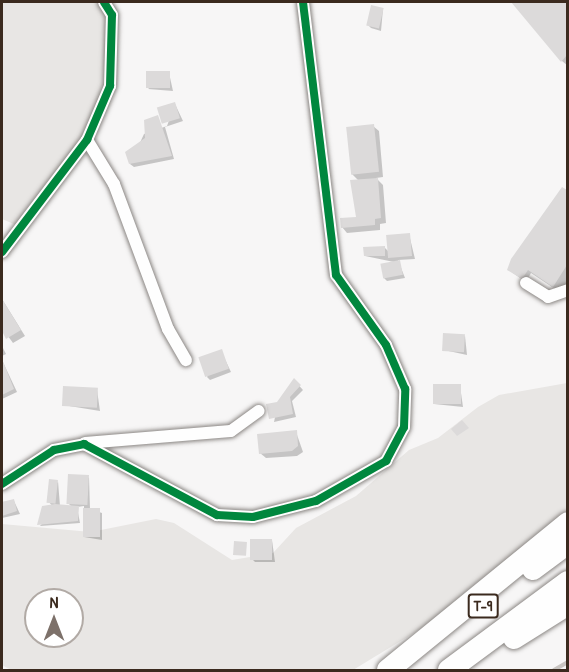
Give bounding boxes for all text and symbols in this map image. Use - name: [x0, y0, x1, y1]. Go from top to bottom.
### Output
- north arrow: [24, 588, 84, 648]
- text: N: [50, 591, 58, 613]
- road number: T-9: [466, 594, 500, 618]

